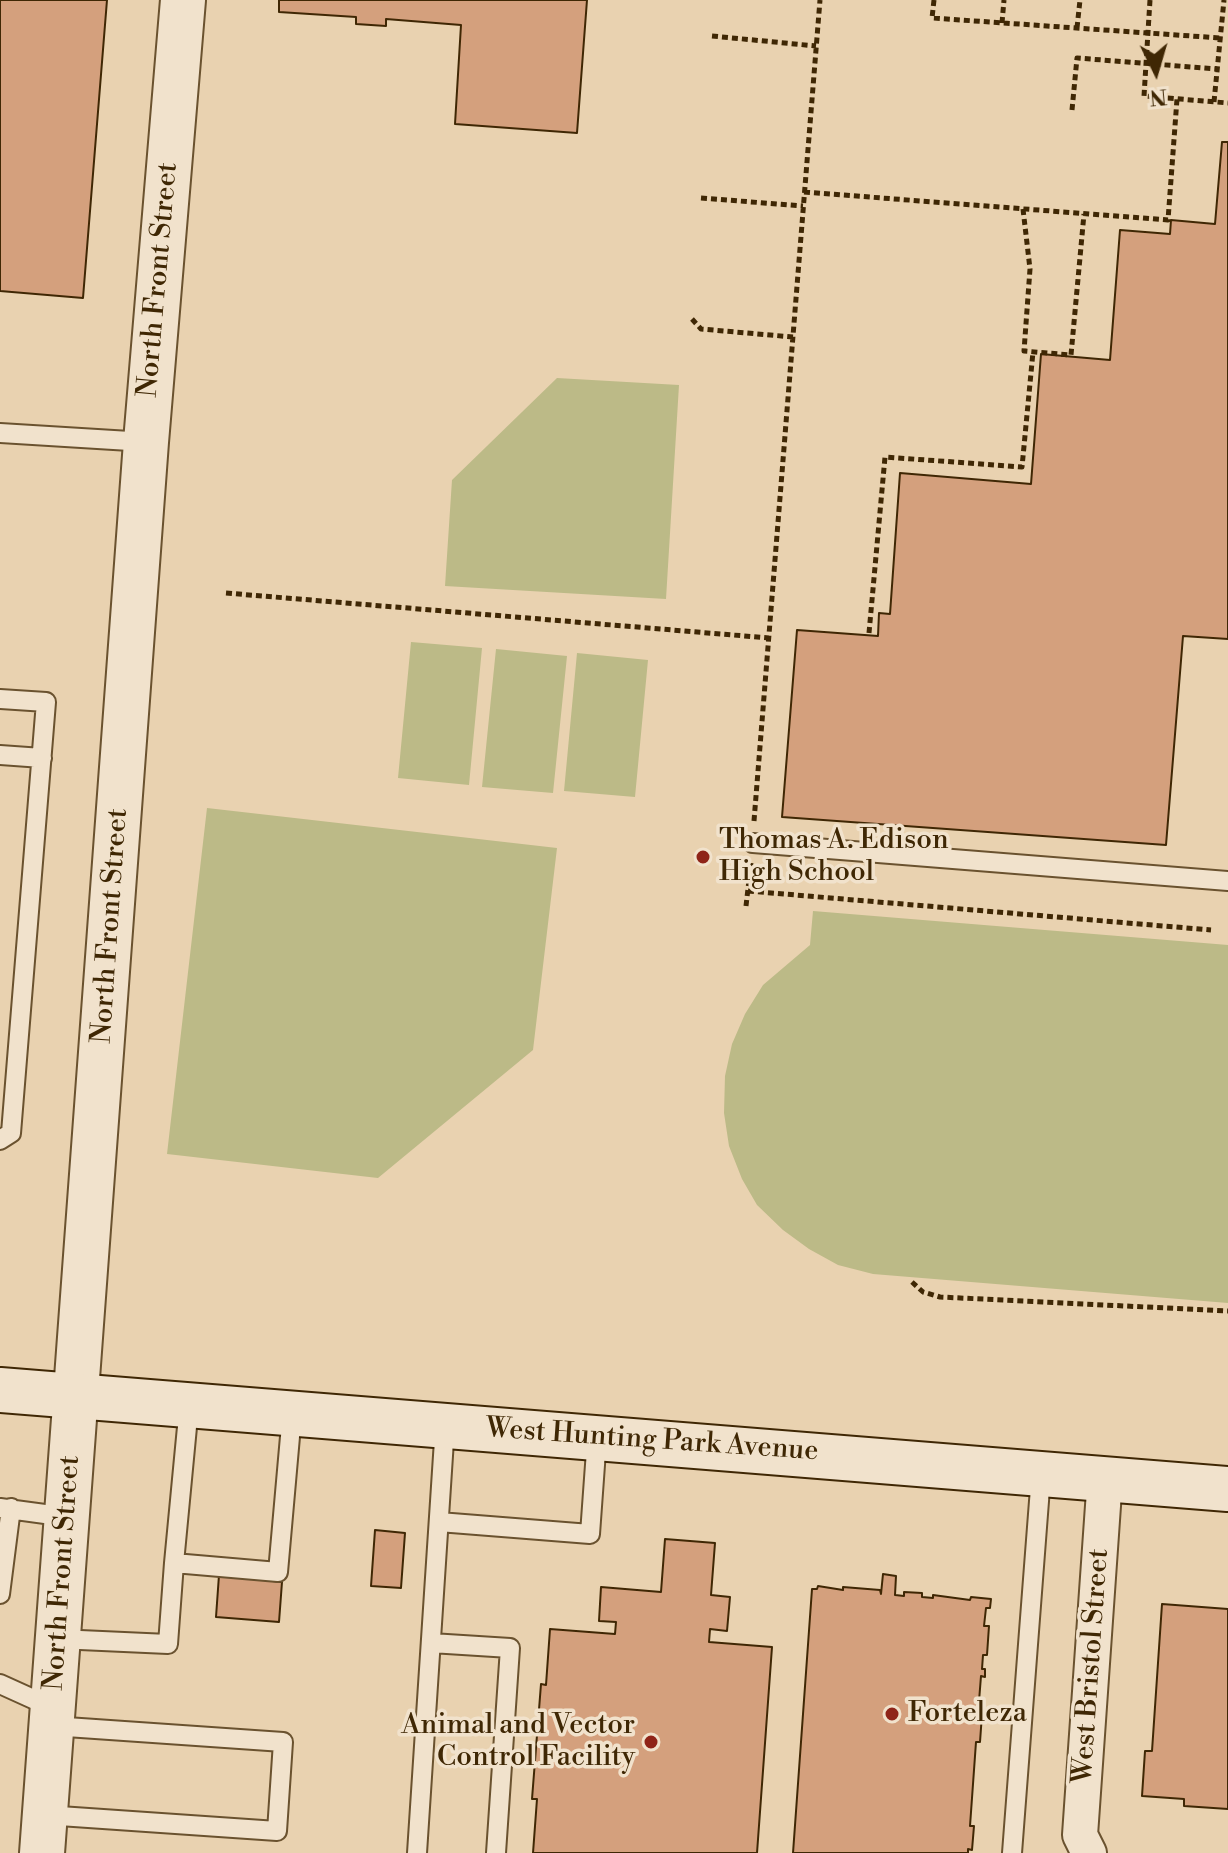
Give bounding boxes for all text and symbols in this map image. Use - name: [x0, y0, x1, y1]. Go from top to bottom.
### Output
- north arrow: [1116, 32, 1196, 112]
- text: N: [1148, 82, 1168, 111]
- street label: North Front Street: [132, 161, 186, 399]
- street label: North Front Street: [86, 807, 136, 1045]
- place label: Thomas A. Edison High School: [719, 824, 949, 890]
- marker: Thomas A. Edison High School: [694, 848, 712, 866]
- street label: West Hunting Park Avenue: [485, 1413, 819, 1469]
- street label: North Front Street: [38, 1454, 88, 1692]
- street label: West Bristol Street: [1067, 1547, 1117, 1785]
- place label: Forteleza: [908, 1697, 1027, 1731]
- marker: Forteleza: [883, 1705, 901, 1723]
- place label: Animal and Vector Control Facility: [401, 1709, 635, 1775]
- marker: Animal and Vector Control Facility: [642, 1733, 660, 1751]

